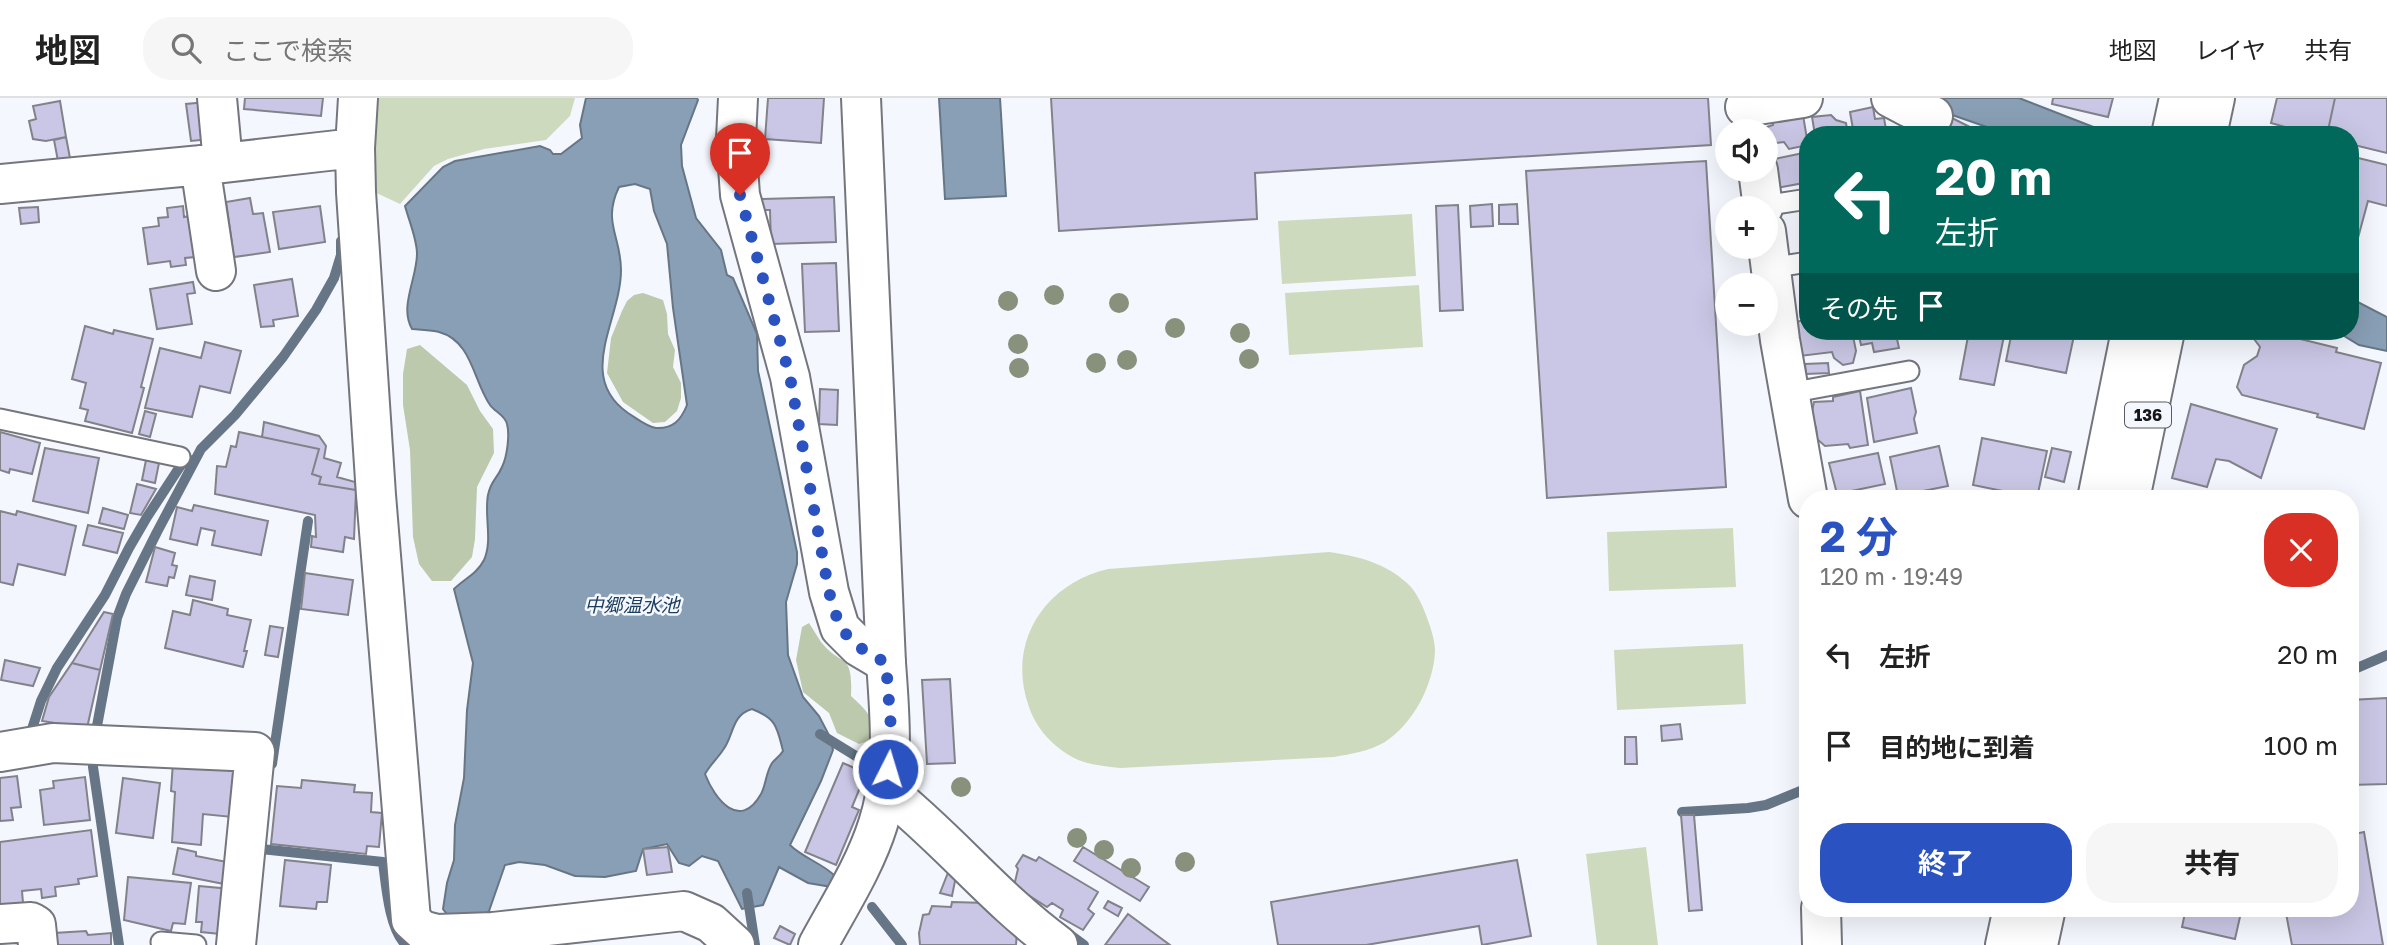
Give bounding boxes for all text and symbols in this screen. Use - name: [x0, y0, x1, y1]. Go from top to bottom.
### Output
- search box: [143, 17, 633, 80]
- icon: search: [167, 29, 205, 67]
- text: 地図: [35, 30, 101, 69]
- text: ここで検索: [223, 35, 353, 66]
- text: 地図: [2109, 35, 2157, 64]
- text: レイヤ: [2195, 35, 2266, 64]
- text: 共有: [2304, 35, 2352, 64]
- map controls: [1715, 119, 1778, 336]
- button: sound: [1715, 119, 1778, 182]
- pin: [710, 123, 770, 195]
- icon: arrive: [721, 134, 759, 172]
- text: 20 m: [1935, 147, 2052, 206]
- icon: left: [1820, 154, 1911, 245]
- button: +: [1715, 196, 1778, 259]
- text: 左折: [1935, 213, 1999, 251]
- button: −: [1715, 273, 1778, 336]
- icon: arrive: [1912, 287, 1950, 325]
- text: その先: [1820, 293, 1898, 324]
- road number: 136: [2125, 402, 2171, 428]
- text: 2 分: [1820, 511, 1898, 561]
- button: close: [2264, 513, 2338, 587]
- text: 120 m · 19:49: [1820, 562, 1963, 590]
- water label: 中郷温水池: [584, 593, 681, 616]
- icon: left: [1820, 636, 1858, 674]
- text: 20 m: [2277, 639, 2338, 670]
- text: 左折: [1879, 641, 1931, 672]
- icon: arrive: [1820, 727, 1858, 765]
- text: 100 m: [2264, 730, 2338, 761]
- position arrow: [851, 732, 925, 806]
- text: 目的地に到着: [1879, 732, 2035, 763]
- button: 終了: [1820, 823, 2072, 903]
- button: 共有: [2086, 823, 2338, 903]

